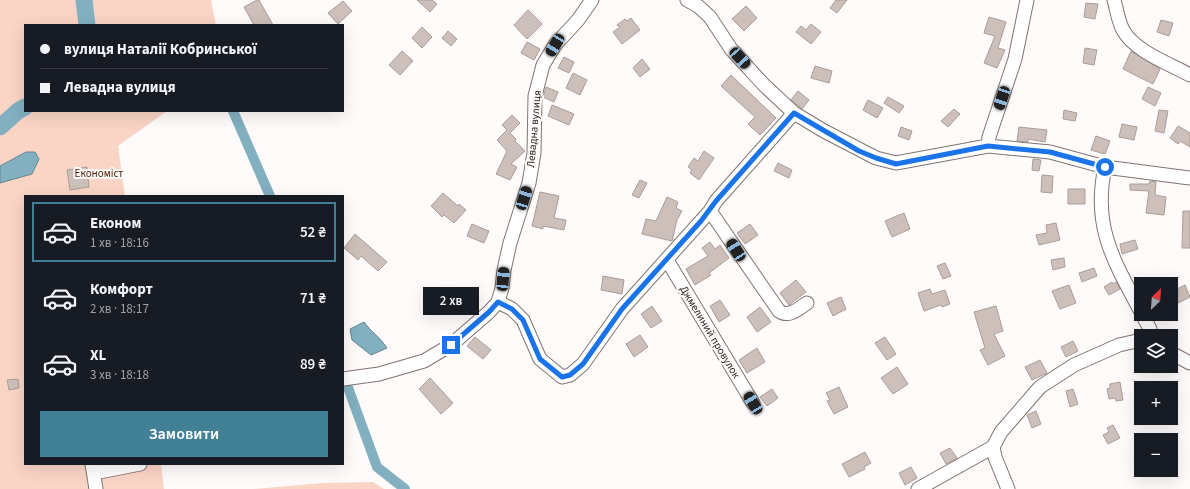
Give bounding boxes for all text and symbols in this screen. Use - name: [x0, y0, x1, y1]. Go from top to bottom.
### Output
- car: [544, 32, 566, 58]
- text: вулиця Наталії Кобринської: [64, 39, 257, 60]
- car: [728, 45, 752, 71]
- text: Левадна вулиця: [64, 77, 176, 98]
- car: [993, 85, 1011, 111]
- street label: Левадна вулиця: [523, 90, 545, 168]
- route start: [1096, 158, 1114, 176]
- park label: Економіст: [75, 166, 123, 181]
- car: [515, 185, 533, 211]
- text: Економ: [90, 213, 141, 234]
- icon: car: [42, 214, 78, 250]
- text: 52 ₴: [300, 222, 326, 243]
- text: 1 хв · 18:16: [90, 234, 149, 252]
- car: [724, 237, 748, 263]
- car: [496, 267, 510, 291]
- north arrow: [1134, 277, 1178, 321]
- map controls: [1134, 277, 1178, 477]
- text: Комфорт: [90, 279, 153, 300]
- icon: car: [42, 280, 78, 316]
- street label: Джмелиний провулок: [676, 283, 744, 382]
- callout: 2 хв: [423, 287, 479, 315]
- text: 71 ₴: [300, 288, 326, 309]
- text: 2 хв: [440, 292, 462, 310]
- text: 2 хв · 18:17: [90, 300, 149, 318]
- button: layers: [1134, 329, 1178, 373]
- route end: [442, 336, 460, 354]
- text: XL: [90, 345, 106, 366]
- icon: car: [42, 346, 78, 382]
- text: 89 ₴: [300, 354, 326, 375]
- text: 3 хв · 18:18: [90, 366, 149, 384]
- button: +: [1134, 381, 1178, 425]
- car: [742, 390, 764, 416]
- button: Замовити: [40, 411, 328, 457]
- button: −: [1134, 433, 1178, 477]

